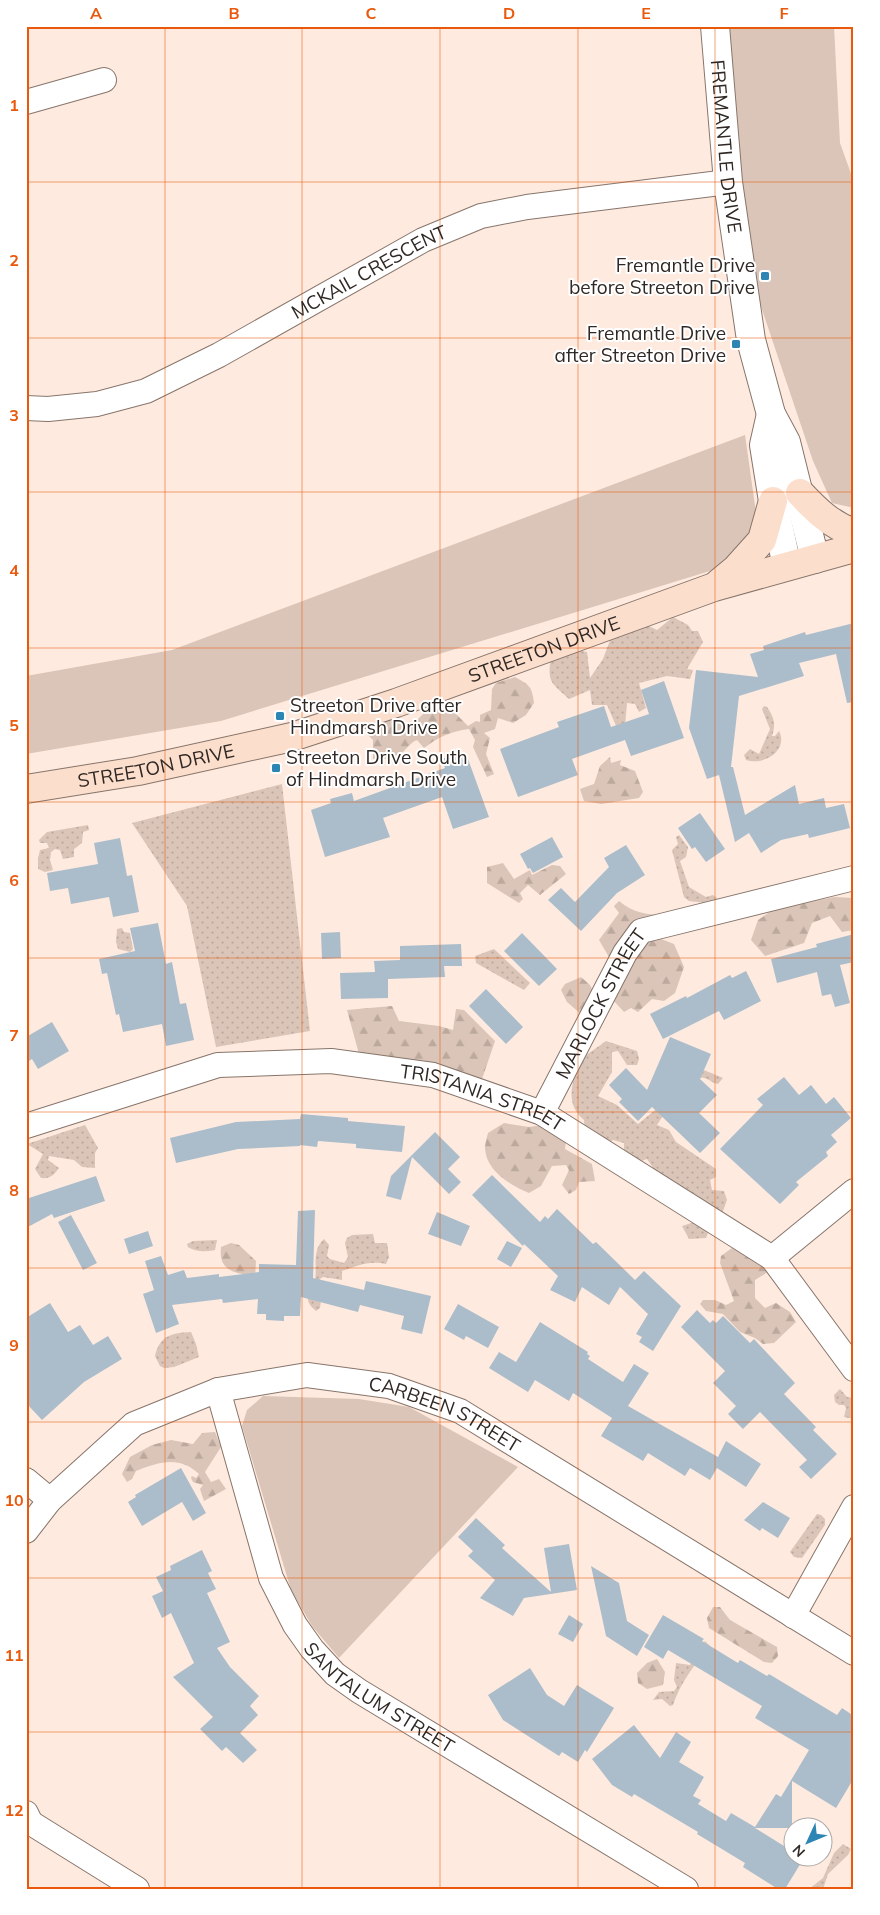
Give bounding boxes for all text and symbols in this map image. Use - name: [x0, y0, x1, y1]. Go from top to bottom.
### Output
- text: A: [90, 3, 102, 23]
- text: B: [228, 3, 240, 23]
- text: C: [366, 3, 377, 23]
- text: D: [503, 3, 515, 23]
- text: E: [641, 3, 651, 23]
- text: F: [779, 3, 789, 23]
- street label: FREMANTLE DRIVE: [706, 59, 747, 235]
- text: 1: [9, 95, 19, 115]
- street label: MCKAIL CRESCENT: [287, 219, 451, 324]
- text: 2: [9, 250, 19, 270]
- place label: Fremantle Drive before Streeton Drive: [569, 253, 755, 299]
- marker: Fremantle Drive before Streeton Drive: [759, 270, 771, 282]
- place label: Fremantle Drive after Streeton Drive: [555, 321, 726, 367]
- marker: Fremantle Drive after Streeton Drive: [730, 338, 742, 350]
- text: 3: [9, 405, 19, 425]
- text: 4: [9, 560, 19, 580]
- street label: STREETON DRIVE: [465, 610, 623, 688]
- place label: Streeton Drive after Hindmarsh Drive: [290, 693, 462, 739]
- marker: Streeton Drive after Hindmarsh Drive: [274, 710, 286, 722]
- text: 5: [9, 715, 19, 735]
- street label: STREETON DRIVE: [76, 738, 237, 793]
- place label: Streeton Drive South of Hindmarsh Drive: [286, 745, 468, 791]
- marker: Streeton Drive South of Hindmarsh Drive: [270, 762, 282, 774]
- text: 6: [9, 870, 19, 890]
- street label: MARLOCK STREET: [550, 923, 651, 1083]
- text: 7: [9, 1025, 19, 1045]
- street label: TRISTANIA STREET: [399, 1059, 570, 1137]
- text: 8: [9, 1180, 19, 1200]
- text: 9: [9, 1335, 19, 1355]
- street label: CARBEEN STREET: [367, 1371, 525, 1457]
- text: 10: [4, 1490, 24, 1510]
- street label: SANTALUM STREET: [299, 1637, 459, 1758]
- text: 11: [4, 1645, 24, 1665]
- text: 12: [4, 1800, 24, 1820]
- north arrow: [782, 1818, 832, 1868]
- text: N: [789, 1841, 809, 1861]

